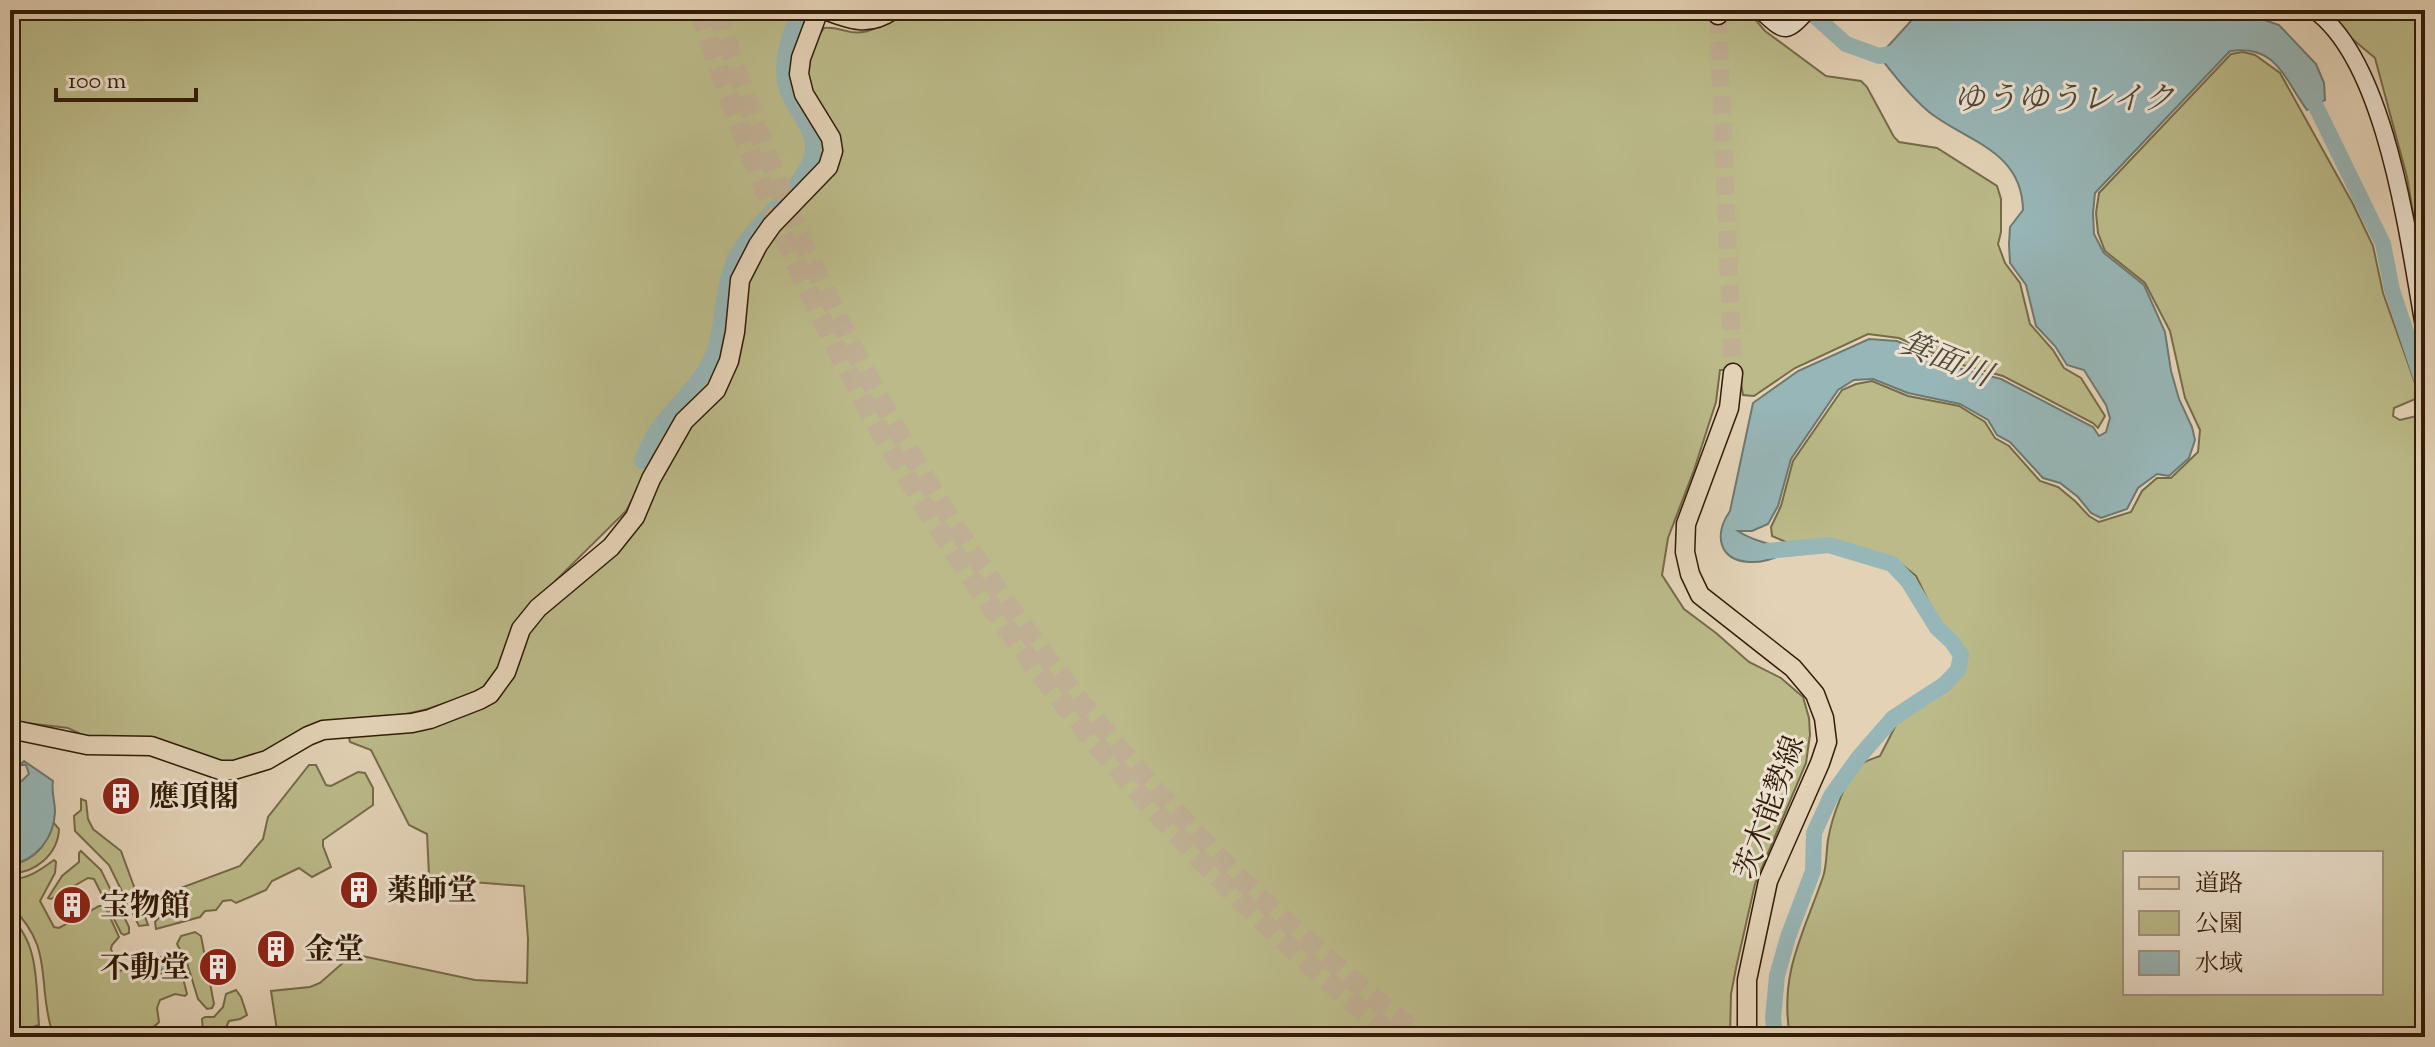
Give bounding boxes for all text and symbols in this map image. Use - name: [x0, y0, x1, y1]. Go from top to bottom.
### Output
- scale bar: [56, 52, 196, 102]
- text: 100 m: [68, 65, 126, 99]
- water label: ゆうゆうレイク: [1953, 78, 2175, 124]
- water label: 箕面川: [1892, 321, 2001, 401]
- street label: 茨木能勢線: [1725, 730, 1817, 886]
- building icon: 應頂閣: [100, 775, 142, 817]
- place label: 應頂閣: [149, 777, 239, 820]
- legend: [2123, 851, 2383, 995]
- text: 道路: [2195, 868, 2243, 902]
- building icon: 薬師堂: [338, 869, 380, 911]
- place label: 薬師堂: [387, 871, 477, 914]
- building icon: 宝物館: [51, 884, 93, 926]
- place label: 宝物館: [100, 886, 190, 929]
- text: 公園: [2195, 908, 2243, 942]
- building icon: 金堂: [255, 928, 297, 970]
- place label: 金堂: [304, 930, 364, 973]
- building icon: 不動堂: [197, 946, 239, 988]
- place label: 不動堂: [100, 948, 190, 991]
- text: 水域: [2195, 948, 2243, 982]

